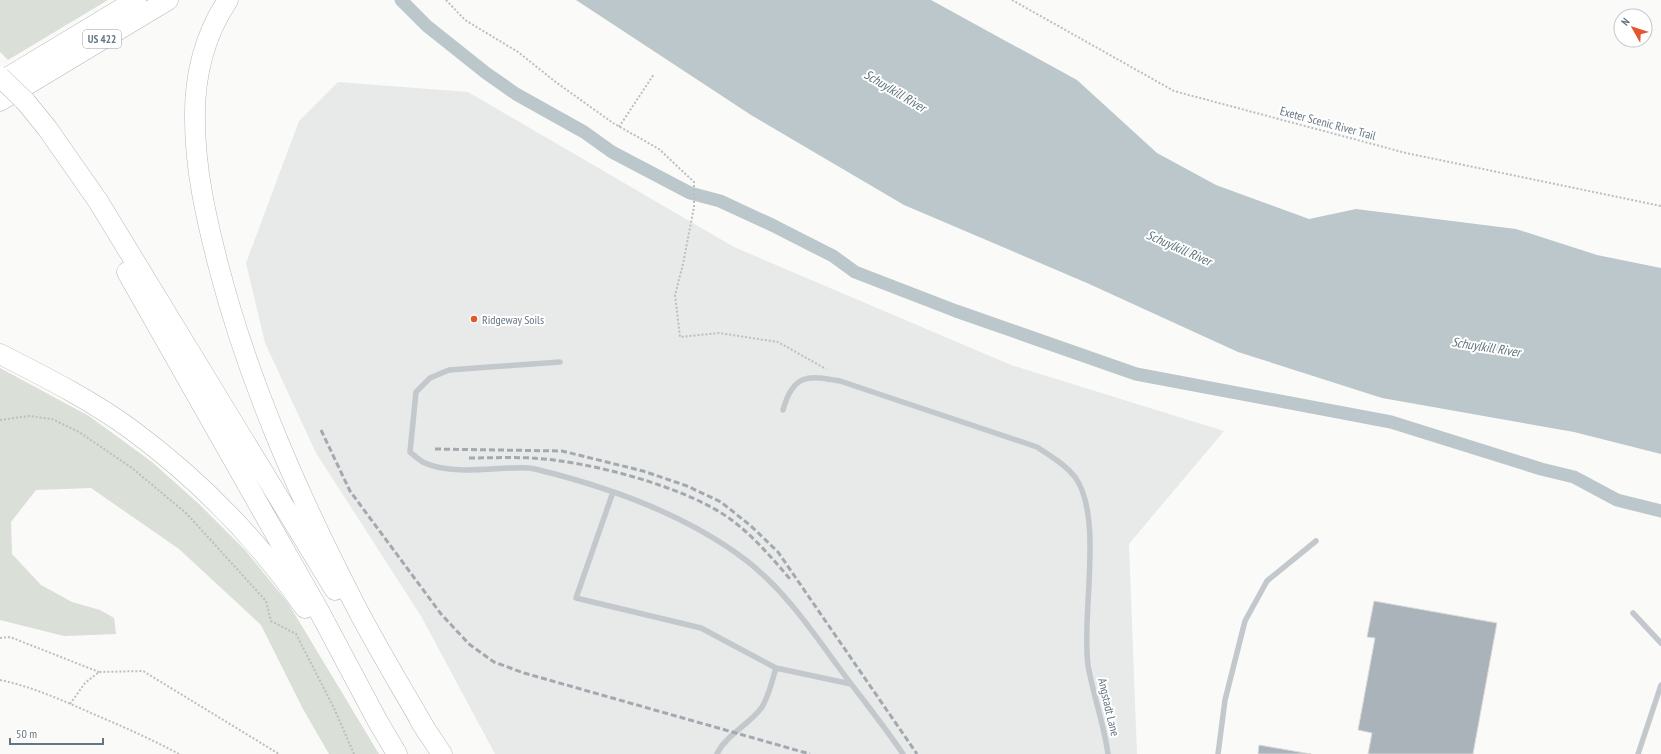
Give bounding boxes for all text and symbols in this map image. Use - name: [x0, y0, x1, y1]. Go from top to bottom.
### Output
- north arrow: [1613, 8, 1653, 48]
- text: N: [1618, 15, 1633, 28]
- road number: US 422: [83, 30, 121, 48]
- water label: Schuylkill River: [861, 66, 931, 117]
- street label: Exeter Scenic River Trail: [1278, 103, 1378, 143]
- water label: Schuylkill River: [1144, 226, 1216, 271]
- place label: Ridgeway Soils: [482, 312, 544, 327]
- marker: Ridgeway Soils: [469, 314, 479, 324]
- water label: Schuylkill River: [1451, 333, 1524, 361]
- street label: Angstadt Lane: [1095, 676, 1123, 738]
- scale bar: [10, 720, 103, 746]
- text: 50 m: [16, 726, 37, 741]

